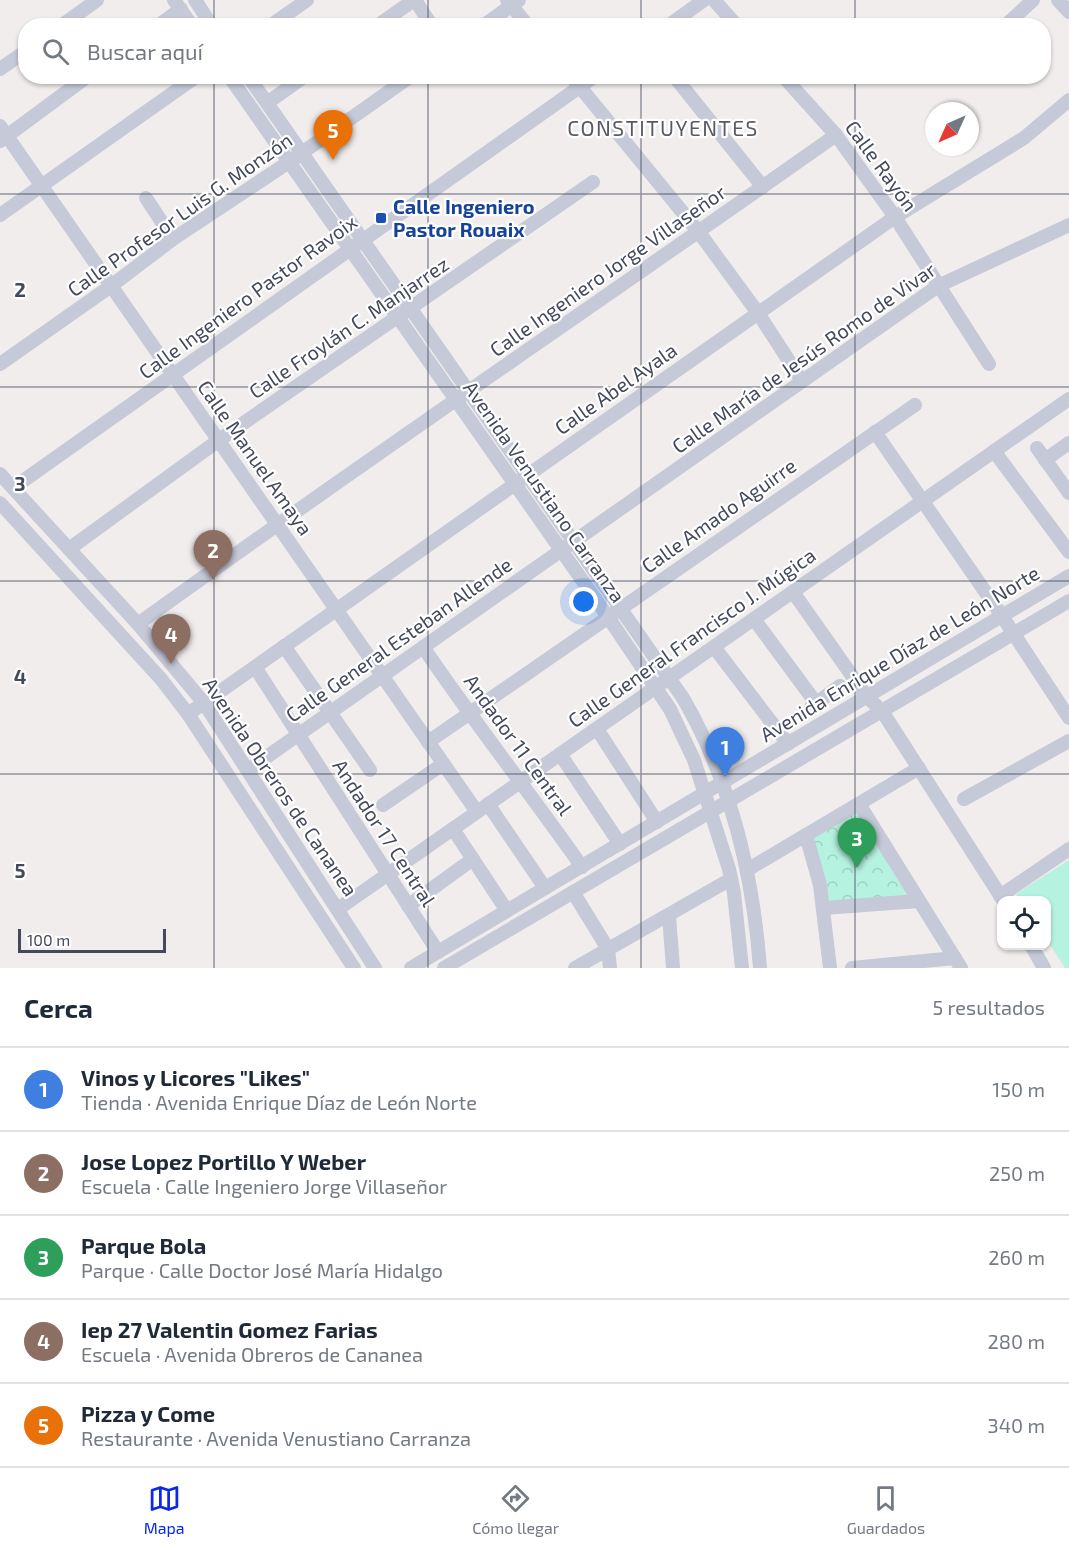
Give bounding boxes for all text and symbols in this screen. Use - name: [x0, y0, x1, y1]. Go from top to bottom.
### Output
- search box: [18, 18, 1051, 84]
- icon: search: [39, 35, 72, 68]
- text: Buscar aquí: [87, 38, 203, 64]
- north arrow: [925, 102, 979, 156]
- pin: 5: [314, 110, 352, 160]
- district label: CONSTITUYENTES: [567, 115, 759, 140]
- street label: Calle Rayón: [841, 115, 923, 215]
- street label: Calle Profesor Luis G. Monzón: [63, 127, 296, 301]
- street label: Calle Ingeniero Jorge Villaseñor: [485, 179, 730, 361]
- place label: Calle Ingeniero Pastor Rouaix: [393, 194, 535, 241]
- street label: Calle Ingeniero Pastor Ravoix: [134, 209, 361, 383]
- marker: Calle Ingeniero Pastor Rouaix: [374, 211, 388, 225]
- street label: Calle Froylán C. Manjarrez: [244, 251, 453, 403]
- street label: Calle María de Jesús Romo de Vivar: [667, 257, 940, 458]
- text: 2: [14, 277, 26, 301]
- street label: Calle Abel Ayala: [550, 337, 681, 439]
- street label: Calle Manuel Amaya: [193, 375, 318, 539]
- street label: Avenida Venustiano Carranza: [459, 376, 631, 607]
- street label: Calle Amado Aguirre: [637, 453, 800, 578]
- text: 3: [14, 471, 26, 495]
- pin: 2: [194, 530, 232, 580]
- street label: Calle General Francisco J. Múgica: [563, 542, 820, 732]
- street label: Calle General Esteban Allende: [281, 552, 516, 727]
- street label: Avenida Enrique Díaz de León Norte: [756, 560, 1043, 746]
- your location: [569, 587, 598, 616]
- pin: 4: [152, 614, 190, 664]
- text: 4: [14, 664, 27, 688]
- street label: Andador 11 Central: [460, 669, 578, 819]
- street label: Avenida Obreros de Cananea: [199, 672, 363, 900]
- pin: 1: [706, 728, 744, 777]
- street label: Andador 17 Central: [328, 754, 441, 910]
- pin: 3: [838, 818, 876, 868]
- text: 5: [14, 858, 26, 882]
- map controls: [997, 896, 1051, 950]
- button: locate: [997, 896, 1051, 950]
- scale bar: [18, 926, 166, 953]
- text: 100 m: [27, 930, 70, 949]
- text: Cerca: [24, 992, 93, 1023]
- text: 5 resultados: [932, 995, 1045, 1019]
- text: Vinos y Licores "Likes": [81, 1064, 310, 1090]
- text: 1: [39, 1077, 48, 1101]
- text: 150 m: [992, 1077, 1045, 1101]
- text: Tienda · Avenida Enrique Díaz de León Norte: [81, 1090, 477, 1114]
- text: Jose Lopez Portillo Y Weber: [81, 1148, 366, 1174]
- text: 2: [38, 1161, 49, 1185]
- text: 250 m: [989, 1161, 1045, 1185]
- text: Escuela · Calle Ingeniero Jorge Villaseñor: [81, 1174, 447, 1198]
- text: Parque Bola: [81, 1232, 206, 1258]
- text: 3: [38, 1245, 49, 1269]
- text: 260 m: [988, 1245, 1045, 1269]
- text: Parque · Calle Doctor José María Hidalgo: [81, 1258, 443, 1282]
- text: Iep 27 Valentin Gomez Farias: [81, 1316, 378, 1342]
- text: 4: [37, 1329, 50, 1353]
- text: 280 m: [988, 1329, 1045, 1353]
- text: Escuela · Avenida Obreros de Cananea: [81, 1342, 423, 1366]
- text: Pizza y Come: [81, 1400, 215, 1426]
- text: 5: [38, 1413, 49, 1437]
- text: 340 m: [988, 1413, 1045, 1437]
- text: Restaurante · Avenida Venustiano Carranza: [81, 1426, 471, 1450]
- tab: Mapa: [144, 1482, 185, 1537]
- tab: Cómo llegar: [472, 1482, 559, 1537]
- tab: Guardados: [847, 1482, 925, 1537]

